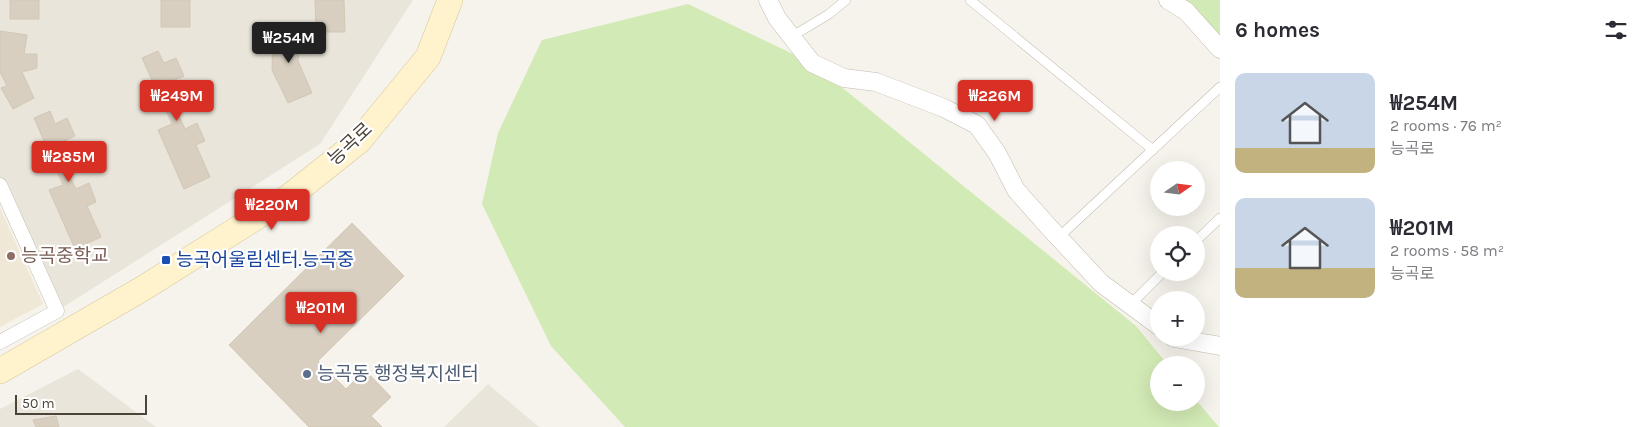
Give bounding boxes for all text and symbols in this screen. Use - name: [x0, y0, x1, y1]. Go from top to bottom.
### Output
- icon: filters: [1602, 16, 1630, 44]
- text: 6 homes: [1235, 18, 1320, 42]
- pin: ₩254M: [254, 22, 324, 64]
- text: ₩254M: [263, 28, 315, 47]
- pin: ₩249M: [142, 80, 212, 122]
- pin: ₩226M: [960, 80, 1030, 122]
- text: ₩249M: [151, 86, 203, 105]
- text: ₩226M: [969, 86, 1021, 105]
- text: ₩254M: [1390, 91, 1458, 115]
- icon: home: [1275, 93, 1335, 153]
- text: 2 rooms · 76 m²: [1390, 116, 1502, 135]
- street label: 능곡로: [323, 118, 377, 170]
- text: 능곡로: [1390, 139, 1434, 158]
- pin: ₩285M: [34, 140, 104, 183]
- text: ₩285M: [43, 147, 95, 166]
- north arrow: [1150, 161, 1205, 216]
- map controls: [1150, 161, 1205, 411]
- pin: ₩220M: [237, 188, 307, 231]
- text: ₩220M: [246, 195, 298, 214]
- text: ₩201M: [1390, 216, 1454, 240]
- icon: home: [1275, 218, 1335, 278]
- button: locate: [1150, 226, 1205, 281]
- text: 2 rooms · 58 m²: [1390, 241, 1504, 260]
- place label: 능곡중학교: [21, 245, 108, 267]
- place label: 능곡어울림센터.능곡중: [176, 249, 354, 271]
- marker: 능곡중학교: [5, 250, 17, 262]
- marker: 능곡어울림센터.능곡중: [160, 254, 172, 266]
- text: 능곡로: [1390, 264, 1434, 283]
- button: +: [1150, 291, 1205, 346]
- pin: ₩201M: [286, 292, 356, 334]
- text: ₩201M: [297, 298, 345, 317]
- button: −: [1150, 356, 1205, 411]
- place label: 능곡동 행정복지센터: [317, 363, 479, 385]
- marker: 능곡동 행정복지센터: [301, 368, 313, 380]
- scale bar: [15, 392, 148, 415]
- text: 50 m: [22, 395, 55, 412]

